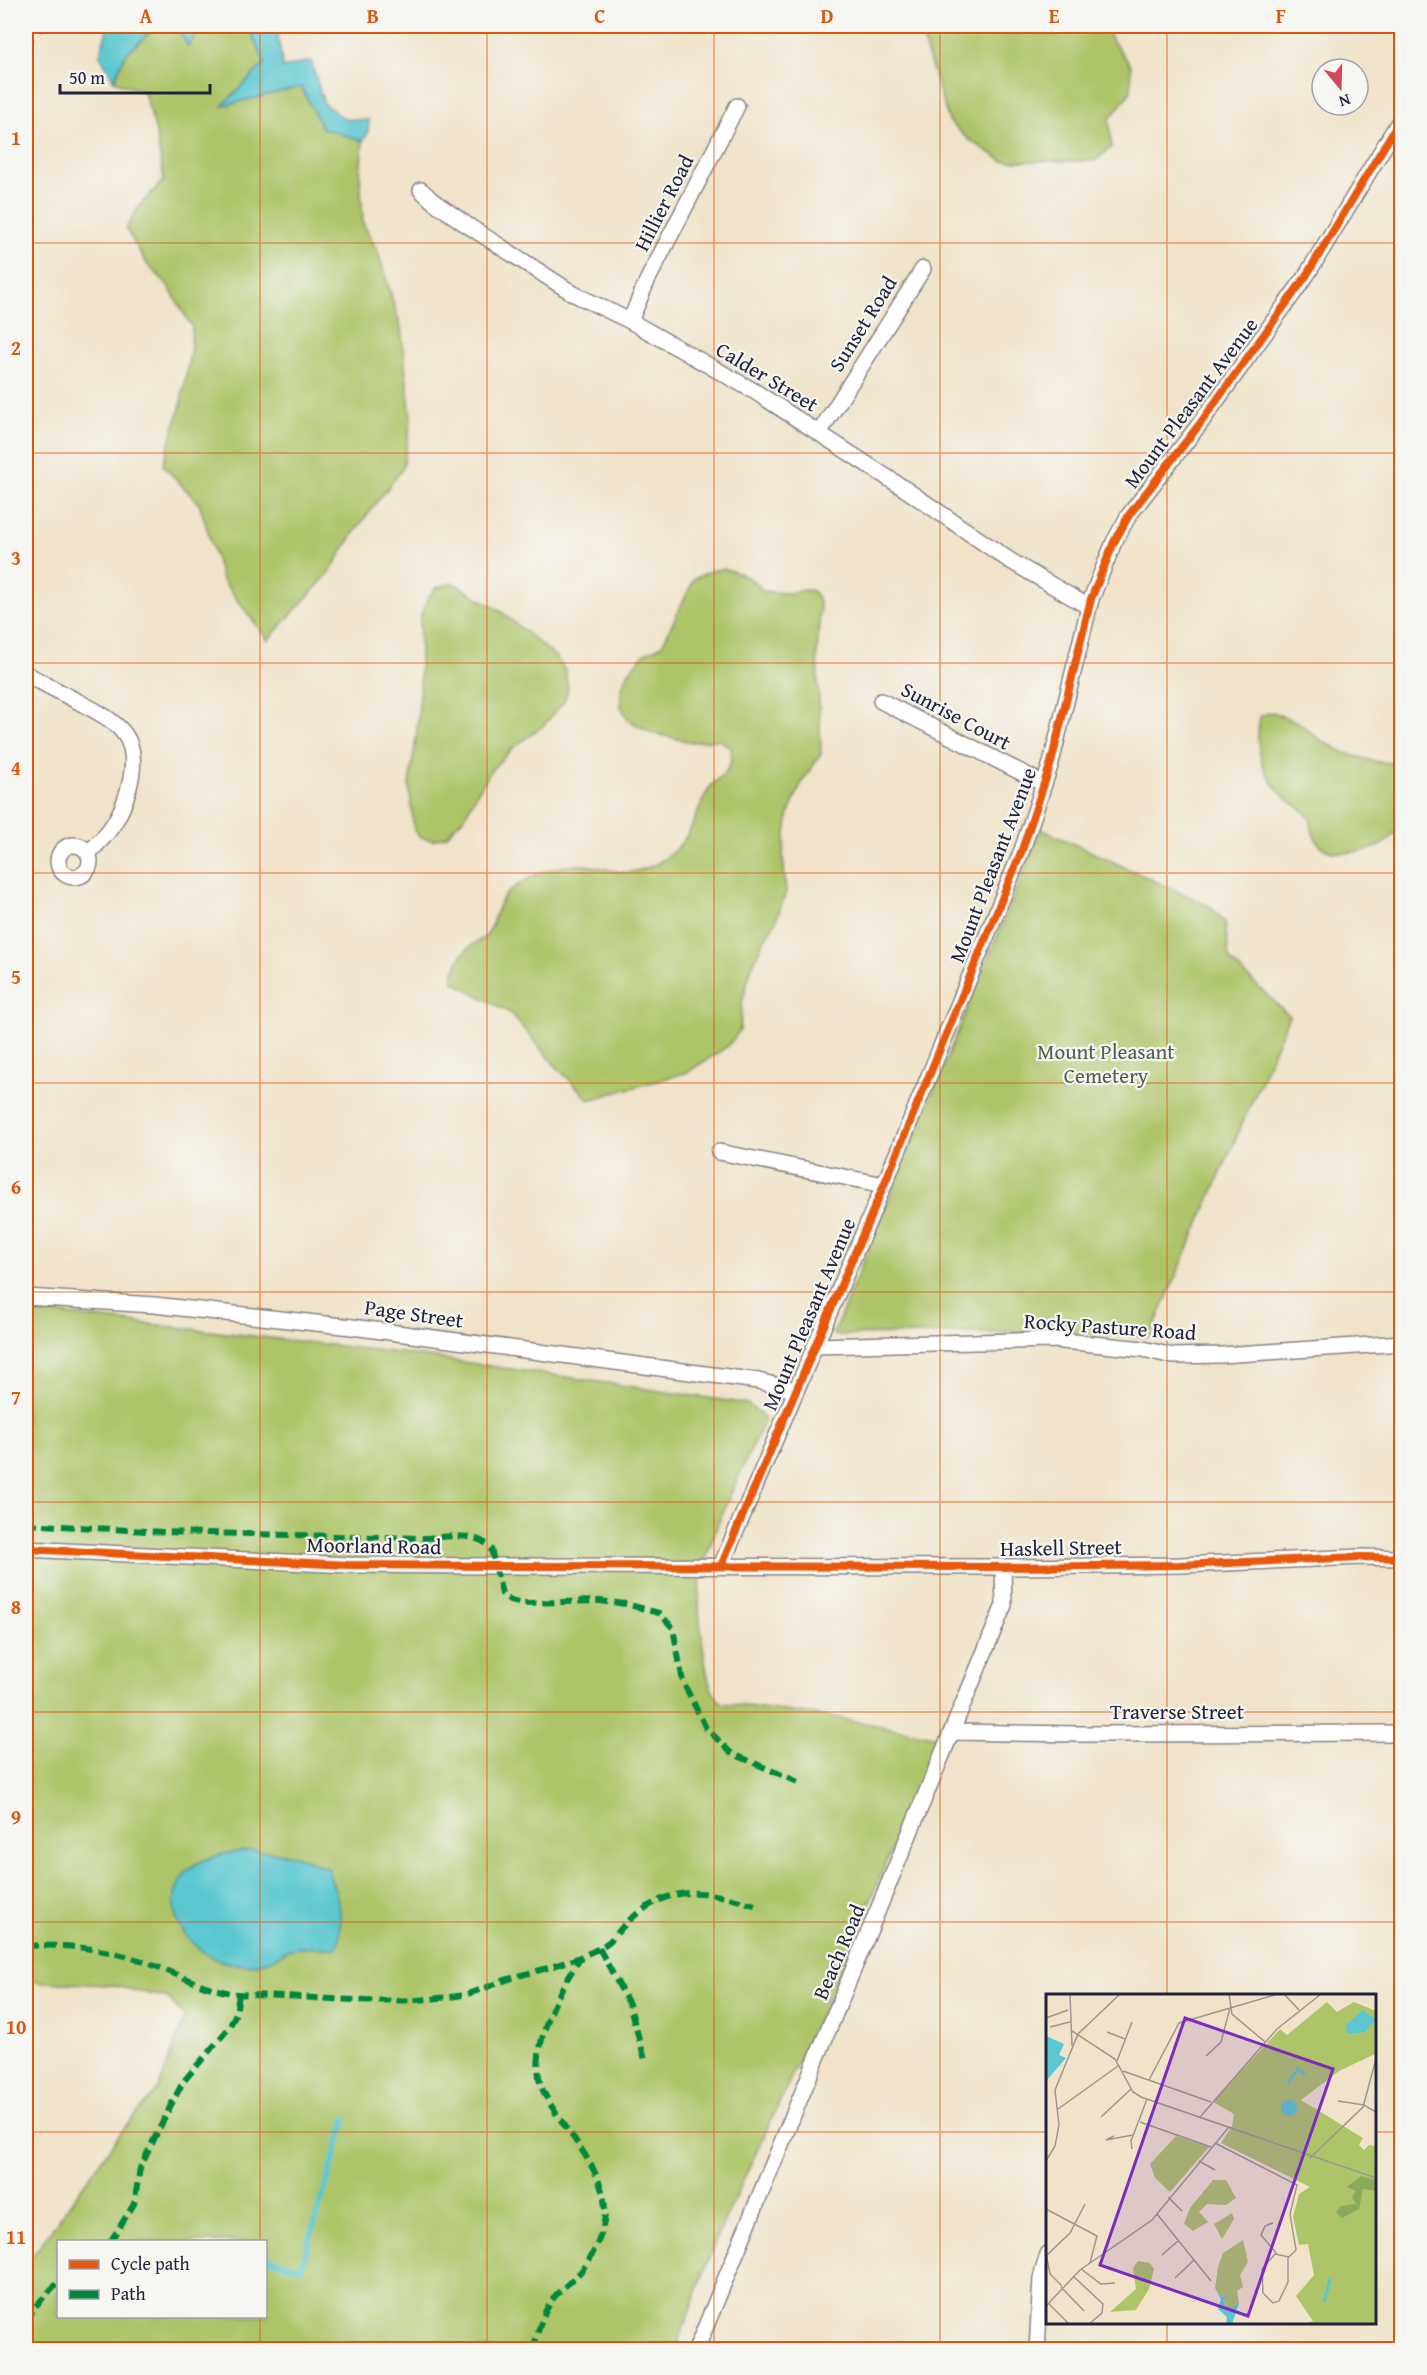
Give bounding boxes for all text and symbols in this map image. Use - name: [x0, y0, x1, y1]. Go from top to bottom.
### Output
- text: A: [140, 1, 153, 30]
- text: B: [367, 1, 379, 30]
- text: C: [594, 1, 606, 30]
- text: D: [820, 1, 834, 30]
- text: E: [1049, 1, 1060, 30]
- text: F: [1276, 1, 1286, 30]
- scale bar: [60, 57, 210, 95]
- north arrow: [1310, 57, 1370, 117]
- text: 50 m: [69, 64, 105, 91]
- text: N: [1336, 88, 1354, 114]
- text: 1: [11, 123, 21, 152]
- street label: Hillier Road: [626, 148, 701, 256]
- street label: Sunset Road: [821, 269, 905, 378]
- street label: Mount Pleasant Avenue: [1116, 311, 1265, 495]
- text: 2: [11, 333, 21, 362]
- street label: Calder Street: [710, 334, 825, 420]
- text: 3: [11, 543, 21, 572]
- street label: Sunrise Court: [896, 674, 1017, 758]
- text: 4: [11, 753, 21, 782]
- street label: Mount Pleasant Avenue: [941, 763, 1044, 967]
- text: 5: [11, 962, 21, 991]
- park label: Mount Pleasant Cemetery: [1037, 1036, 1175, 1091]
- text: 6: [11, 1172, 21, 1201]
- street label: Mount Pleasant Avenue: [754, 1212, 863, 1415]
- street label: Page Street: [363, 1291, 466, 1336]
- street label: Rocky Pasture Road: [1023, 1305, 1198, 1348]
- text: 7: [11, 1382, 21, 1411]
- street label: Moorland Road: [306, 1529, 442, 1562]
- street label: Haskell Street: [1000, 1531, 1123, 1564]
- text: 8: [11, 1592, 21, 1621]
- street label: Traverse Street: [1110, 1696, 1245, 1727]
- text: 9: [11, 1802, 21, 1831]
- street label: Beach Road: [805, 1899, 873, 2004]
- inset map: [1046, 1994, 1376, 2324]
- text: 10: [6, 2012, 26, 2041]
- text: 11: [6, 2222, 26, 2251]
- legend: [57, 2240, 267, 2318]
- text: Cycle path: [111, 2250, 190, 2277]
- text: Path: [111, 2280, 146, 2307]

